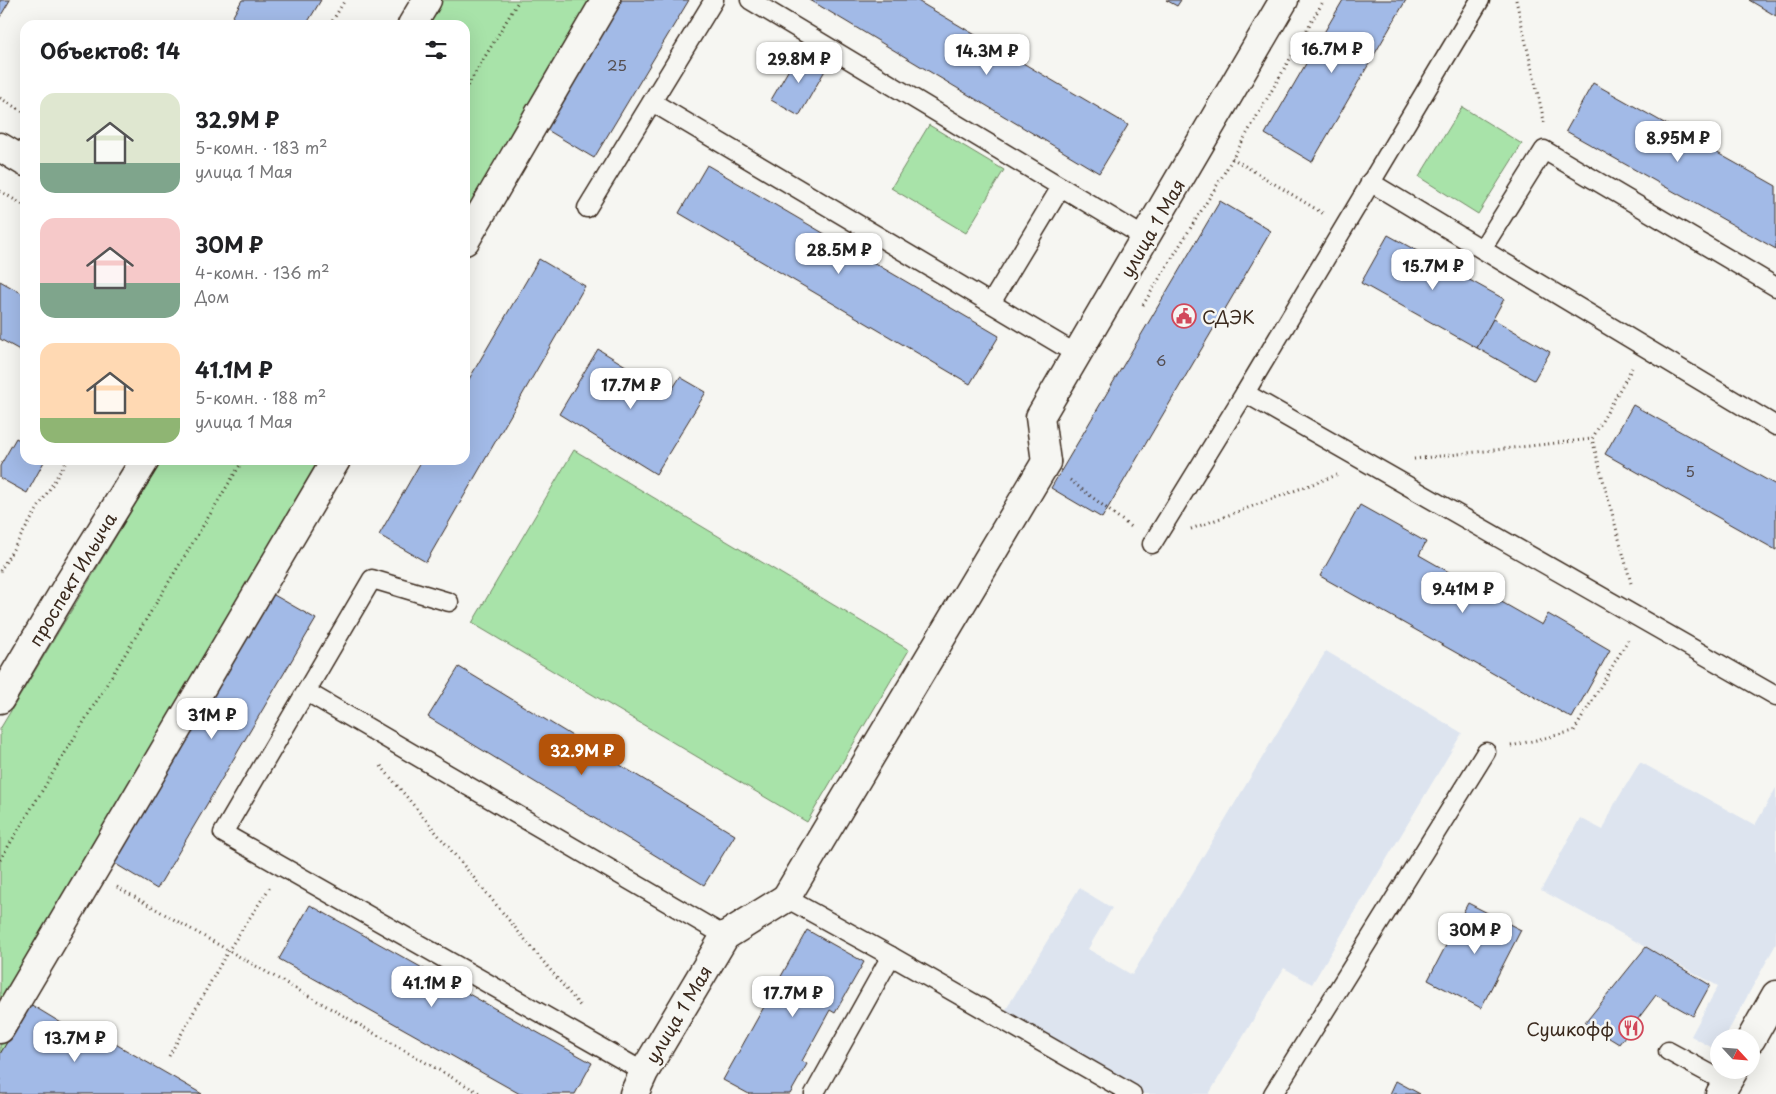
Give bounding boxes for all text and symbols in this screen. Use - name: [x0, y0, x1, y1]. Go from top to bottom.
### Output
- pin: 16.7M ₽: [1286, 32, 1378, 74]
- text: Объектов: 14: [40, 34, 180, 66]
- pin: 14.3M ₽: [941, 34, 1033, 76]
- icon: filters: [422, 36, 450, 64]
- text: 16.7M ₽: [1301, 36, 1363, 60]
- text: 14.3M ₽: [956, 38, 1018, 62]
- pin: 29.8M ₽: [753, 42, 845, 84]
- text: 29.8M ₽: [767, 46, 831, 70]
- house number: 25: [607, 53, 627, 76]
- text: 32.9M ₽: [195, 103, 279, 135]
- icon: home: [80, 113, 140, 173]
- pin: 8.95M ₽: [1632, 120, 1724, 163]
- text: 8.95M ₽: [1646, 125, 1710, 149]
- text: 5-комн. · 183 m²: [195, 135, 327, 159]
- text: улица 1 Мая: [195, 159, 293, 183]
- street label: улица 1 Мая: [1113, 174, 1191, 282]
- text: 30M ₽: [195, 228, 263, 260]
- pin: 28.5M ₽: [793, 232, 885, 275]
- text: 28.5M ₽: [806, 237, 872, 261]
- icon: home: [80, 238, 140, 298]
- pin: 15.7M ₽: [1387, 248, 1479, 291]
- text: 15.7M ₽: [1402, 253, 1464, 277]
- text: 4-комн. · 136 m²: [195, 260, 329, 284]
- text: Дом: [195, 284, 229, 308]
- public building icon: СДЭК: [1171, 303, 1197, 329]
- place label: СДЭК: [1202, 303, 1255, 330]
- house number: 6: [1156, 348, 1166, 371]
- text: 41.1M ₽: [195, 353, 273, 385]
- icon: home: [80, 363, 140, 423]
- pin: 17.7M ₽: [585, 368, 677, 410]
- text: 17.7M ₽: [601, 372, 661, 396]
- text: 5-комн. · 188 m²: [195, 385, 326, 409]
- text: улица 1 Мая: [195, 409, 293, 433]
- house number: 5: [1685, 459, 1695, 482]
- street label: проспект Ильича: [21, 506, 123, 651]
- pin: 9.41M ₽: [1417, 572, 1509, 614]
- text: 9.41M ₽: [1432, 576, 1494, 600]
- pin: 31M ₽: [177, 698, 247, 740]
- text: 31M ₽: [188, 702, 236, 726]
- pin: 32.9M ₽: [536, 734, 628, 776]
- text: 32.9M ₽: [550, 738, 614, 762]
- pin: 30M ₽: [1440, 912, 1510, 955]
- text: 30M ₽: [1449, 917, 1501, 941]
- street label: улица 1 Мая: [638, 960, 718, 1068]
- pin: 41.1M ₽: [386, 966, 478, 1008]
- text: 41.1M ₽: [402, 970, 462, 994]
- pin: 17.7M ₽: [747, 976, 839, 1018]
- text: 17.7M ₽: [763, 980, 823, 1004]
- place label: Сушкофф: [1526, 1015, 1614, 1042]
- restaurant icon: Сушкофф: [1618, 1015, 1644, 1041]
- pin: 13.7M ₽: [29, 1020, 121, 1063]
- text: 13.7M ₽: [44, 1025, 106, 1049]
- north arrow: [1710, 1029, 1760, 1079]
- map controls: [1710, 1029, 1760, 1079]

